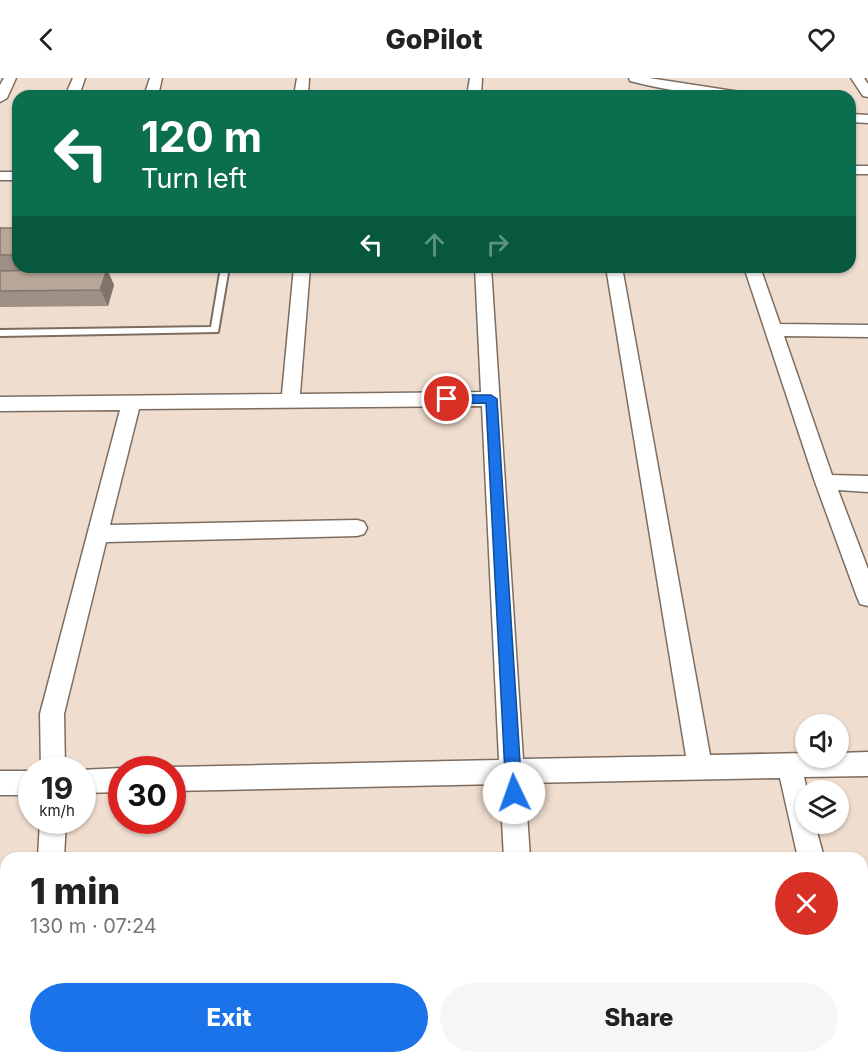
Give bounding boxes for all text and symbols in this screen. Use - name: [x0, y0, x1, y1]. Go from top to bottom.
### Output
- icon: back: [30, 23, 63, 56]
- text: GoPilot: [386, 23, 482, 56]
- icon: heart: [805, 23, 838, 56]
- text: 120 m: [141, 111, 262, 162]
- icon: left: [42, 114, 120, 192]
- text: Turn left: [141, 162, 247, 195]
- icon: left: [355, 228, 388, 261]
- icon: ahead: [418, 228, 451, 261]
- icon: right: [481, 228, 514, 261]
- pin: [421, 373, 472, 424]
- icon: arrive: [430, 382, 463, 415]
- map controls: [795, 714, 849, 834]
- button: sound: [795, 714, 849, 768]
- speed limit sign: 30: [108, 756, 186, 834]
- position arrow: [482, 761, 546, 825]
- text: 19: [41, 770, 73, 806]
- button: layers: [795, 780, 849, 834]
- text: km/h: [39, 801, 75, 820]
- text: 1 min: [30, 869, 120, 913]
- button: close: [775, 872, 838, 935]
- text: 130 m · 07:24: [30, 914, 157, 938]
- button: Exit: [30, 983, 428, 1052]
- button: Share: [440, 983, 838, 1052]

